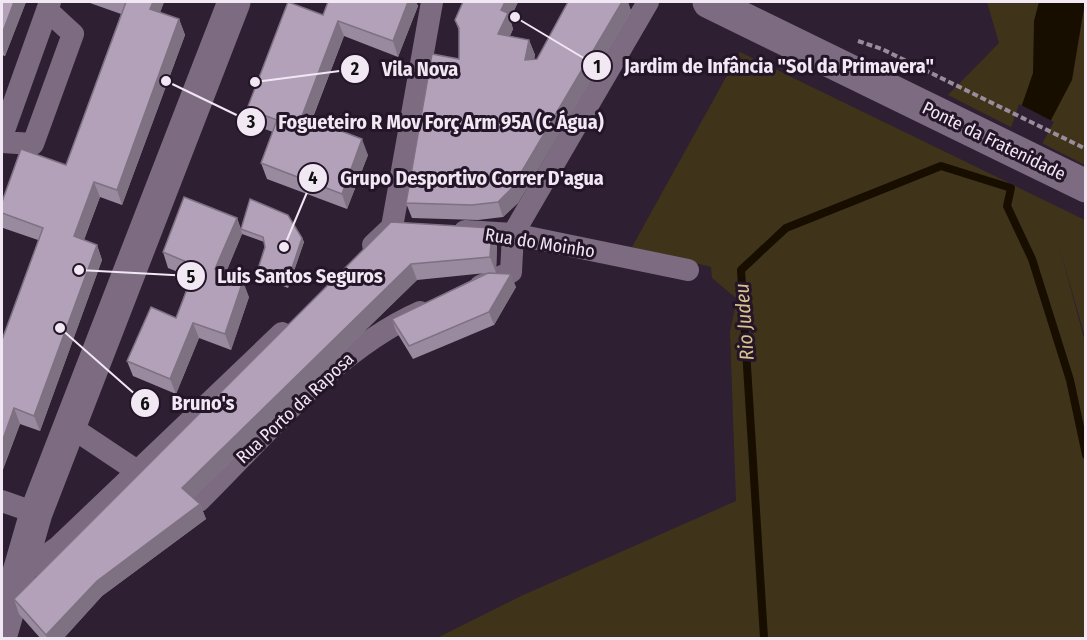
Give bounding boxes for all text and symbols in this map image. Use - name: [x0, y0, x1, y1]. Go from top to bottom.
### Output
- callout: Jardim de Infância "Sol da Primavera": [582, 47, 946, 85]
- callout: Vila Nova: [340, 50, 470, 88]
- text: Jardim de Infância "Sol da Primavera": [623, 54, 934, 78]
- text: 1: [593, 56, 601, 78]
- text: Vila Nova: [381, 57, 458, 81]
- text: 2: [350, 58, 359, 80]
- street label: Ponte da Fratenidade: [919, 97, 1069, 185]
- callout: Fogueteiro R Mov Forç Arm 95A (C Água): [236, 103, 616, 141]
- text: Fogueteiro R Mov Forç Arm 95A (C Água): [278, 109, 604, 134]
- text: 3: [246, 111, 256, 133]
- callout: Grupo Desportivo Correr D'agua: [298, 159, 616, 197]
- text: Grupo Desportivo Correr D'agua: [340, 166, 604, 190]
- text: 4: [308, 167, 318, 189]
- street label: Rua do Moinho: [484, 223, 596, 263]
- callout: Luis Santos Seguros: [176, 257, 395, 295]
- text: Luis Santos Seguros: [217, 264, 383, 288]
- text: 5: [187, 266, 196, 288]
- water label: Rio Judeu: [729, 283, 759, 361]
- street label: Rua Porto da Raposa: [232, 348, 358, 468]
- callout: Bruno's: [130, 384, 247, 422]
- text: Bruno's: [172, 391, 235, 415]
- text: 6: [140, 393, 150, 415]

